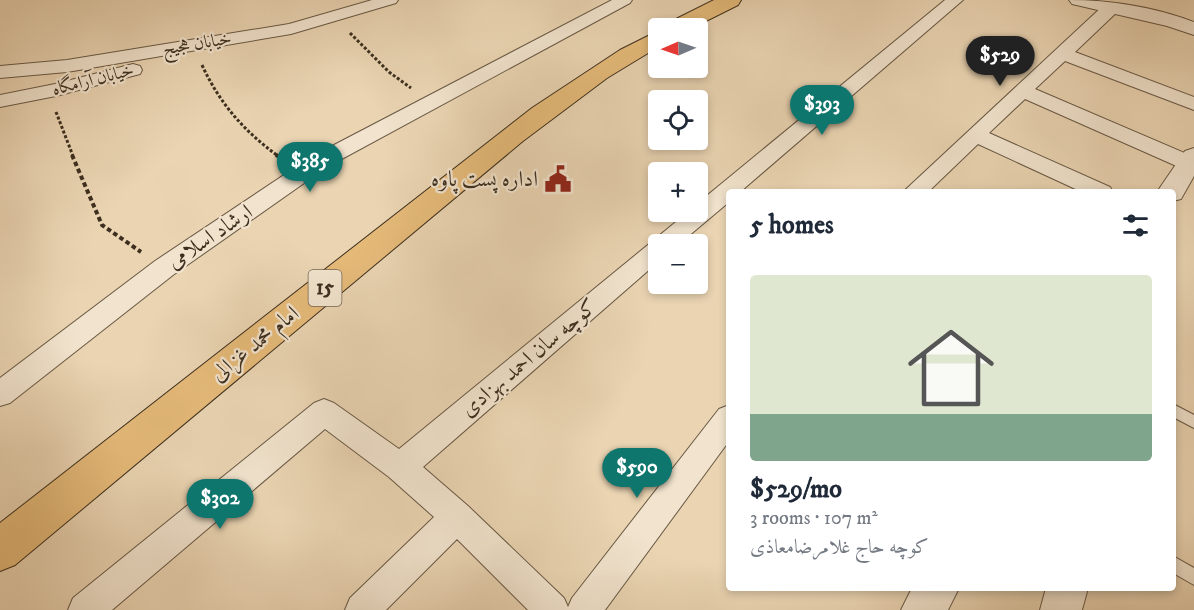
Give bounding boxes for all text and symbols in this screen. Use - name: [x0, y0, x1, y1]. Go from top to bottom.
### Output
- north arrow: [648, 18, 708, 78]
- map controls: [648, 18, 708, 294]
- street label: خیابان هجیج: [161, 28, 234, 64]
- pin: $529: [964, 36, 1036, 87]
- text: $529: [980, 43, 1020, 68]
- street label: خیابان آرامگاه: [49, 57, 136, 101]
- pin: $393: [786, 85, 858, 136]
- button: locate: [648, 90, 708, 150]
- text: $393: [804, 92, 840, 117]
- pin: $385: [274, 142, 346, 193]
- text: $385: [291, 149, 329, 174]
- button: +: [648, 162, 708, 222]
- public building icon: اداره پست پاوه: [543, 164, 573, 194]
- place label: اداره پست پاوه: [431, 166, 538, 195]
- street label: ارشاد اسلامی: [162, 199, 258, 275]
- text: 5 homes: [750, 209, 834, 242]
- icon: filters: [1119, 209, 1152, 242]
- button: −: [648, 234, 708, 294]
- road number: 15: [308, 270, 342, 306]
- street label: کوچه سان احمد بهزادی: [455, 293, 603, 424]
- street label: امام محمد غزالی: [205, 300, 308, 392]
- icon: home: [897, 314, 1005, 422]
- pin: $590: [601, 448, 673, 499]
- text: $590: [616, 455, 658, 480]
- text: $529/mo: [750, 473, 842, 506]
- pin: $302: [184, 479, 256, 530]
- text: $302: [201, 486, 239, 511]
- text: 3 rooms · 107 m²: [750, 506, 878, 531]
- text: کوچه حاج غلامرضامعاذی: [750, 535, 929, 560]

